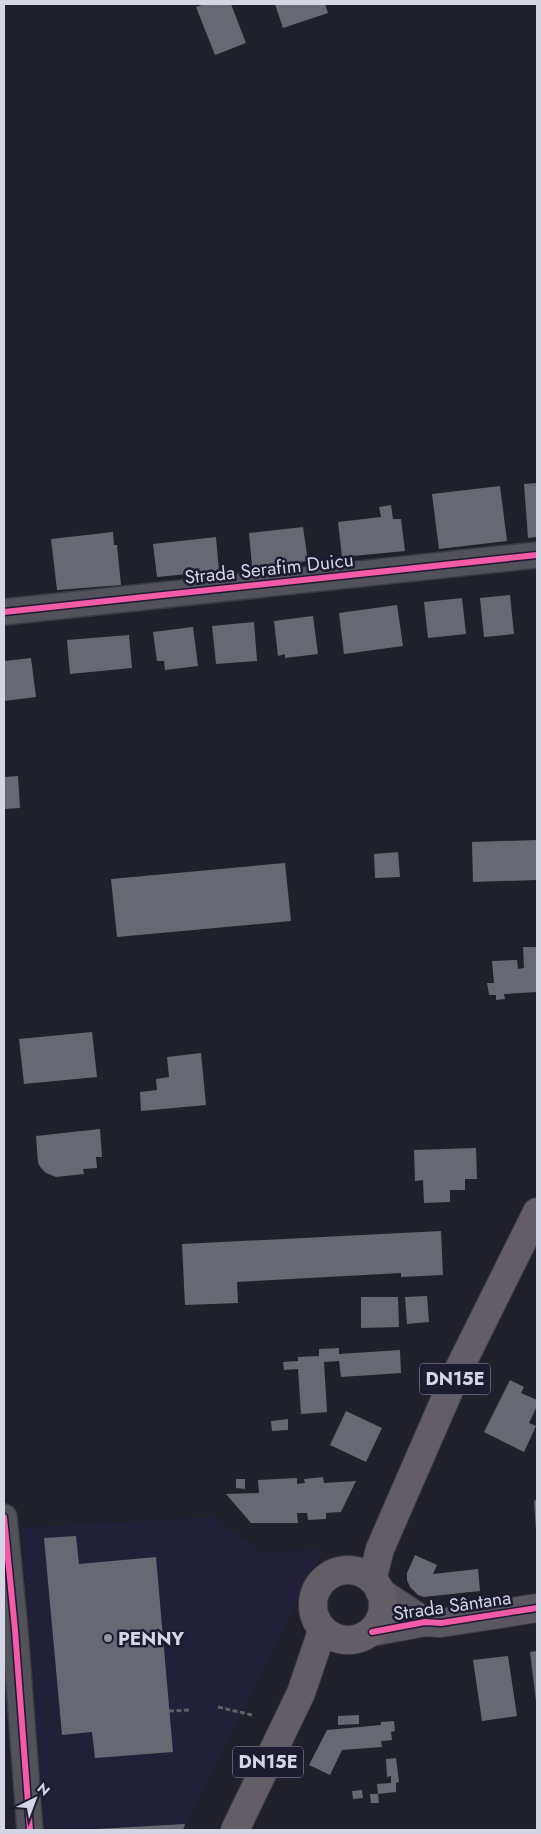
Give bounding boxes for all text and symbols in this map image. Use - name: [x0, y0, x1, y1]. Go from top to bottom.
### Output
- street label: Strada Serafim Duicu: [183, 546, 355, 591]
- road number: DN15E: [420, 1364, 490, 1395]
- street label: Strada Sântana: [391, 1584, 513, 1627]
- place label: PENNY: [118, 1625, 184, 1652]
- marker: PENNY: [102, 1632, 114, 1644]
- road number: DN15E: [233, 1746, 303, 1778]
- north arrow: [10, 1774, 60, 1824]
- text: N: [33, 1778, 55, 1800]

